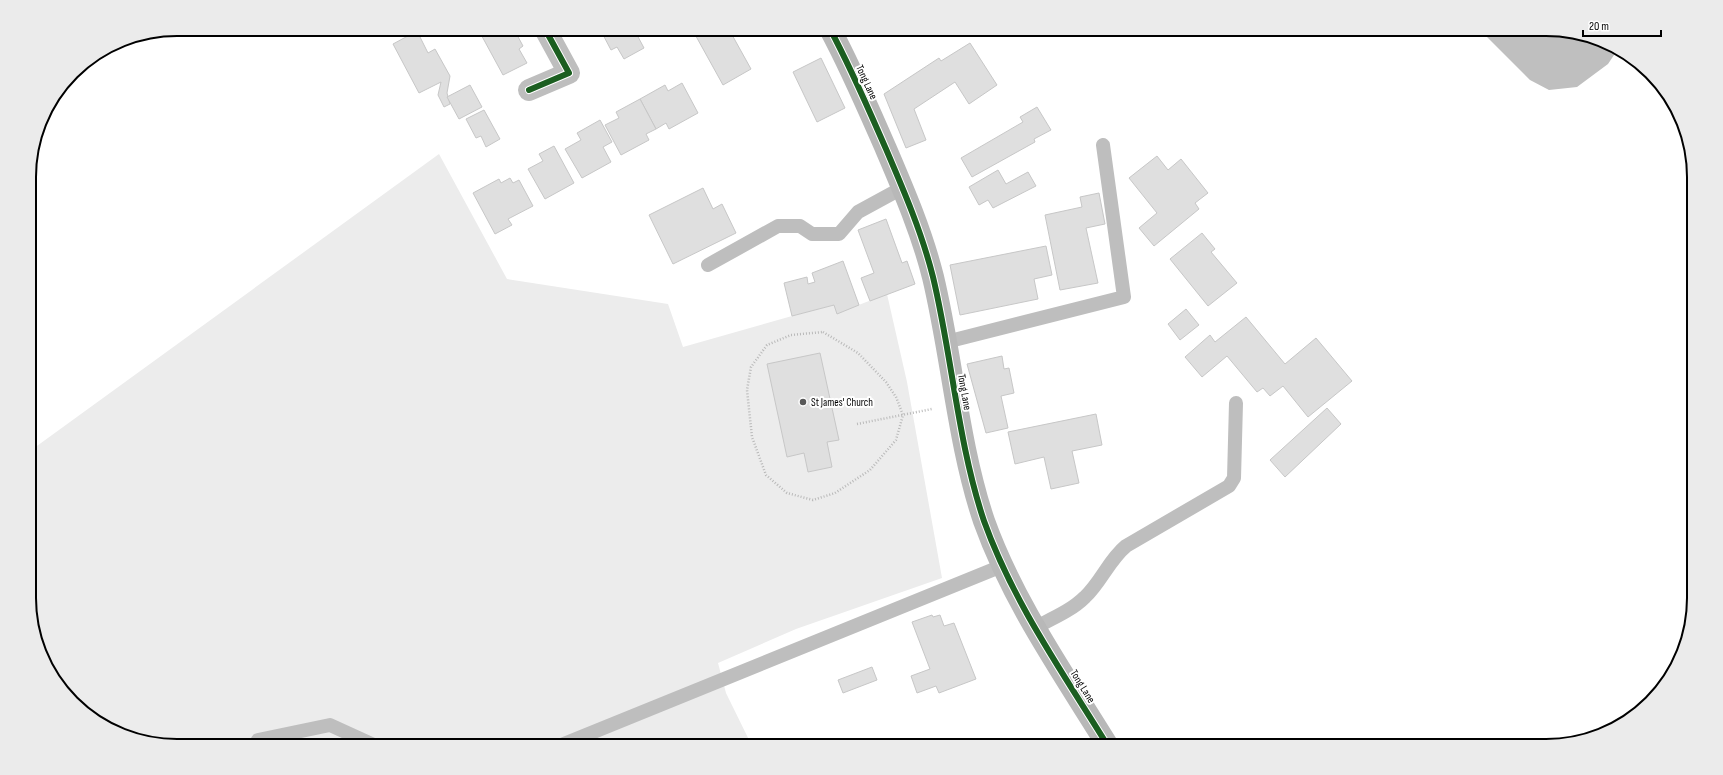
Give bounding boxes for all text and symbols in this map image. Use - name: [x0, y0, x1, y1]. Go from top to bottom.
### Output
- scale bar: [1583, 12, 1661, 38]
- text: 20 m: [1589, 19, 1609, 34]
- street label: Tong Lane: [853, 63, 880, 102]
- street label: Tong Lane: [955, 373, 974, 411]
- place label: St James' Church: [811, 396, 873, 409]
- marker: St James' Church: [798, 397, 808, 407]
- street label: Tong Lane: [1067, 667, 1098, 705]

